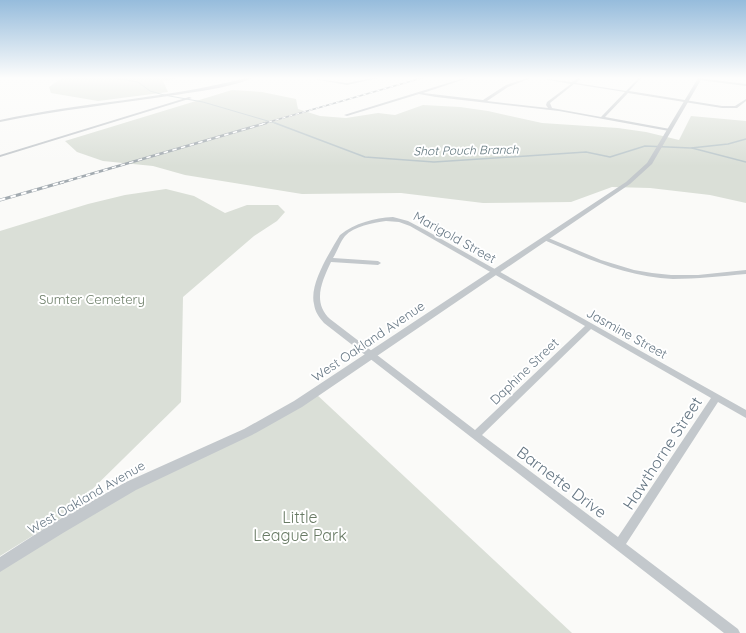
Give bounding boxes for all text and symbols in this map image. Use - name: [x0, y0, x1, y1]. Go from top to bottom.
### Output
- water label: Shot Pouch Branch: [413, 142, 519, 158]
- street label: Marigold Street: [411, 208, 499, 266]
- park label: Sumter Cemetery: [39, 291, 145, 307]
- street label: West Oakland Avenue: [308, 297, 428, 385]
- street label: Jasmine Street: [584, 304, 670, 362]
- street label: Daphine Street: [486, 334, 562, 408]
- street label: Hawthorne Street: [618, 393, 706, 513]
- street label: Barnette Drive: [513, 442, 611, 522]
- street label: West Oakland Avenue: [25, 457, 147, 537]
- park label: Little League Park: [253, 507, 347, 545]

